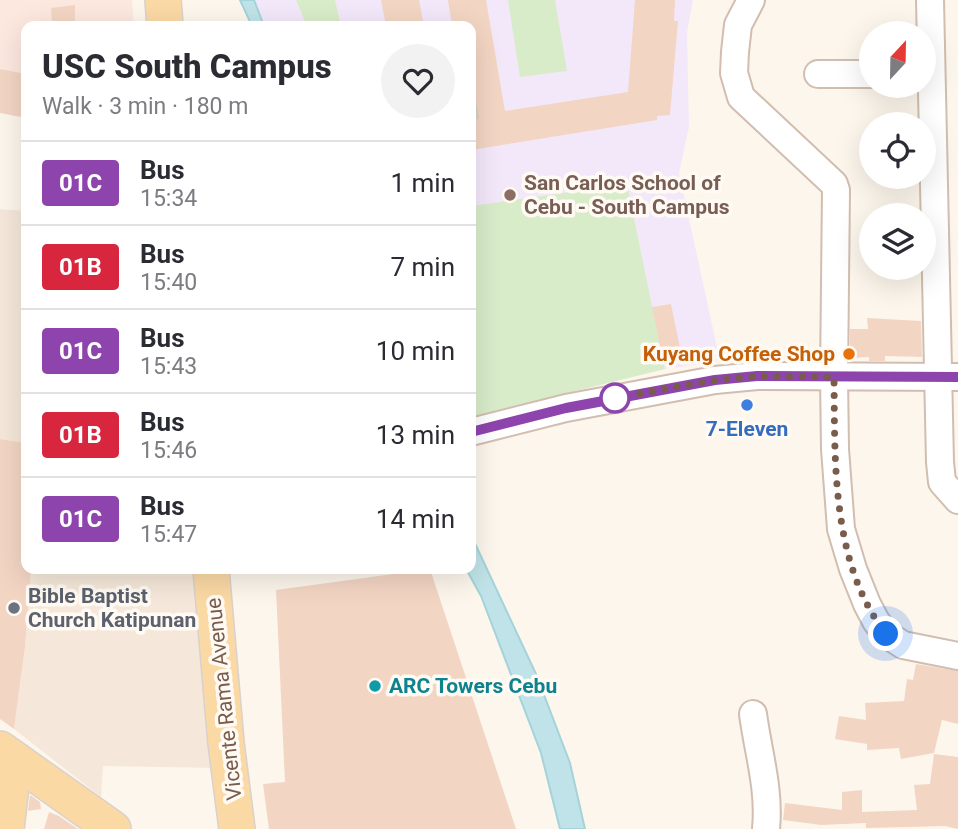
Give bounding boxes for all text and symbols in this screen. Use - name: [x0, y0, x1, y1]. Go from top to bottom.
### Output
- north arrow: [859, 21, 936, 98]
- map controls: [859, 21, 936, 280]
- button: heart: [381, 44, 455, 118]
- text: USC South Campus: [42, 47, 332, 86]
- text: Walk · 3 min · 180 m: [42, 93, 248, 120]
- button: locate: [859, 112, 936, 189]
- text: Bus: [140, 155, 185, 185]
- text: 1 min: [390, 168, 455, 198]
- text: 01C: [59, 169, 102, 197]
- place label: San Carlos School of Cebu - South Campus: [524, 171, 730, 219]
- text: 15:34: [140, 185, 197, 212]
- marker: San Carlos School of Cebu - South Campus: [502, 187, 518, 203]
- button: layers: [859, 203, 936, 280]
- text: Bus: [140, 239, 185, 269]
- text: 7 min: [390, 252, 455, 282]
- text: 01B: [59, 253, 102, 281]
- text: 15:40: [140, 269, 197, 296]
- text: Bus: [140, 323, 185, 353]
- text: 10 min: [376, 336, 455, 366]
- text: 01C: [59, 337, 102, 365]
- place label: Kuyang Coffee Shop: [643, 342, 835, 366]
- marker: Kuyang Coffee Shop: [841, 346, 857, 362]
- text: 15:43: [140, 353, 197, 380]
- unlabelled marker: [600, 383, 630, 413]
- marker: 7-Eleven: [739, 397, 755, 413]
- text: Bus: [140, 407, 185, 437]
- place label: 7-Eleven: [706, 417, 788, 441]
- text: 13 min: [376, 420, 455, 450]
- text: 01B: [59, 421, 102, 449]
- text: 15:46: [140, 437, 197, 464]
- text: Bus: [140, 491, 185, 521]
- text: 14 min: [376, 504, 455, 534]
- text: 01C: [59, 505, 102, 533]
- text: 15:47: [140, 521, 197, 548]
- place label: Bible Baptist Church Katipunan: [28, 584, 196, 632]
- street label: Vicente Rama Avenue: [201, 597, 247, 801]
- marker: Bible Baptist Church Katipunan: [6, 600, 22, 616]
- your location: [868, 616, 903, 651]
- place label: ARC Towers Cebu: [389, 674, 557, 698]
- marker: ARC Towers Cebu: [367, 678, 383, 694]

